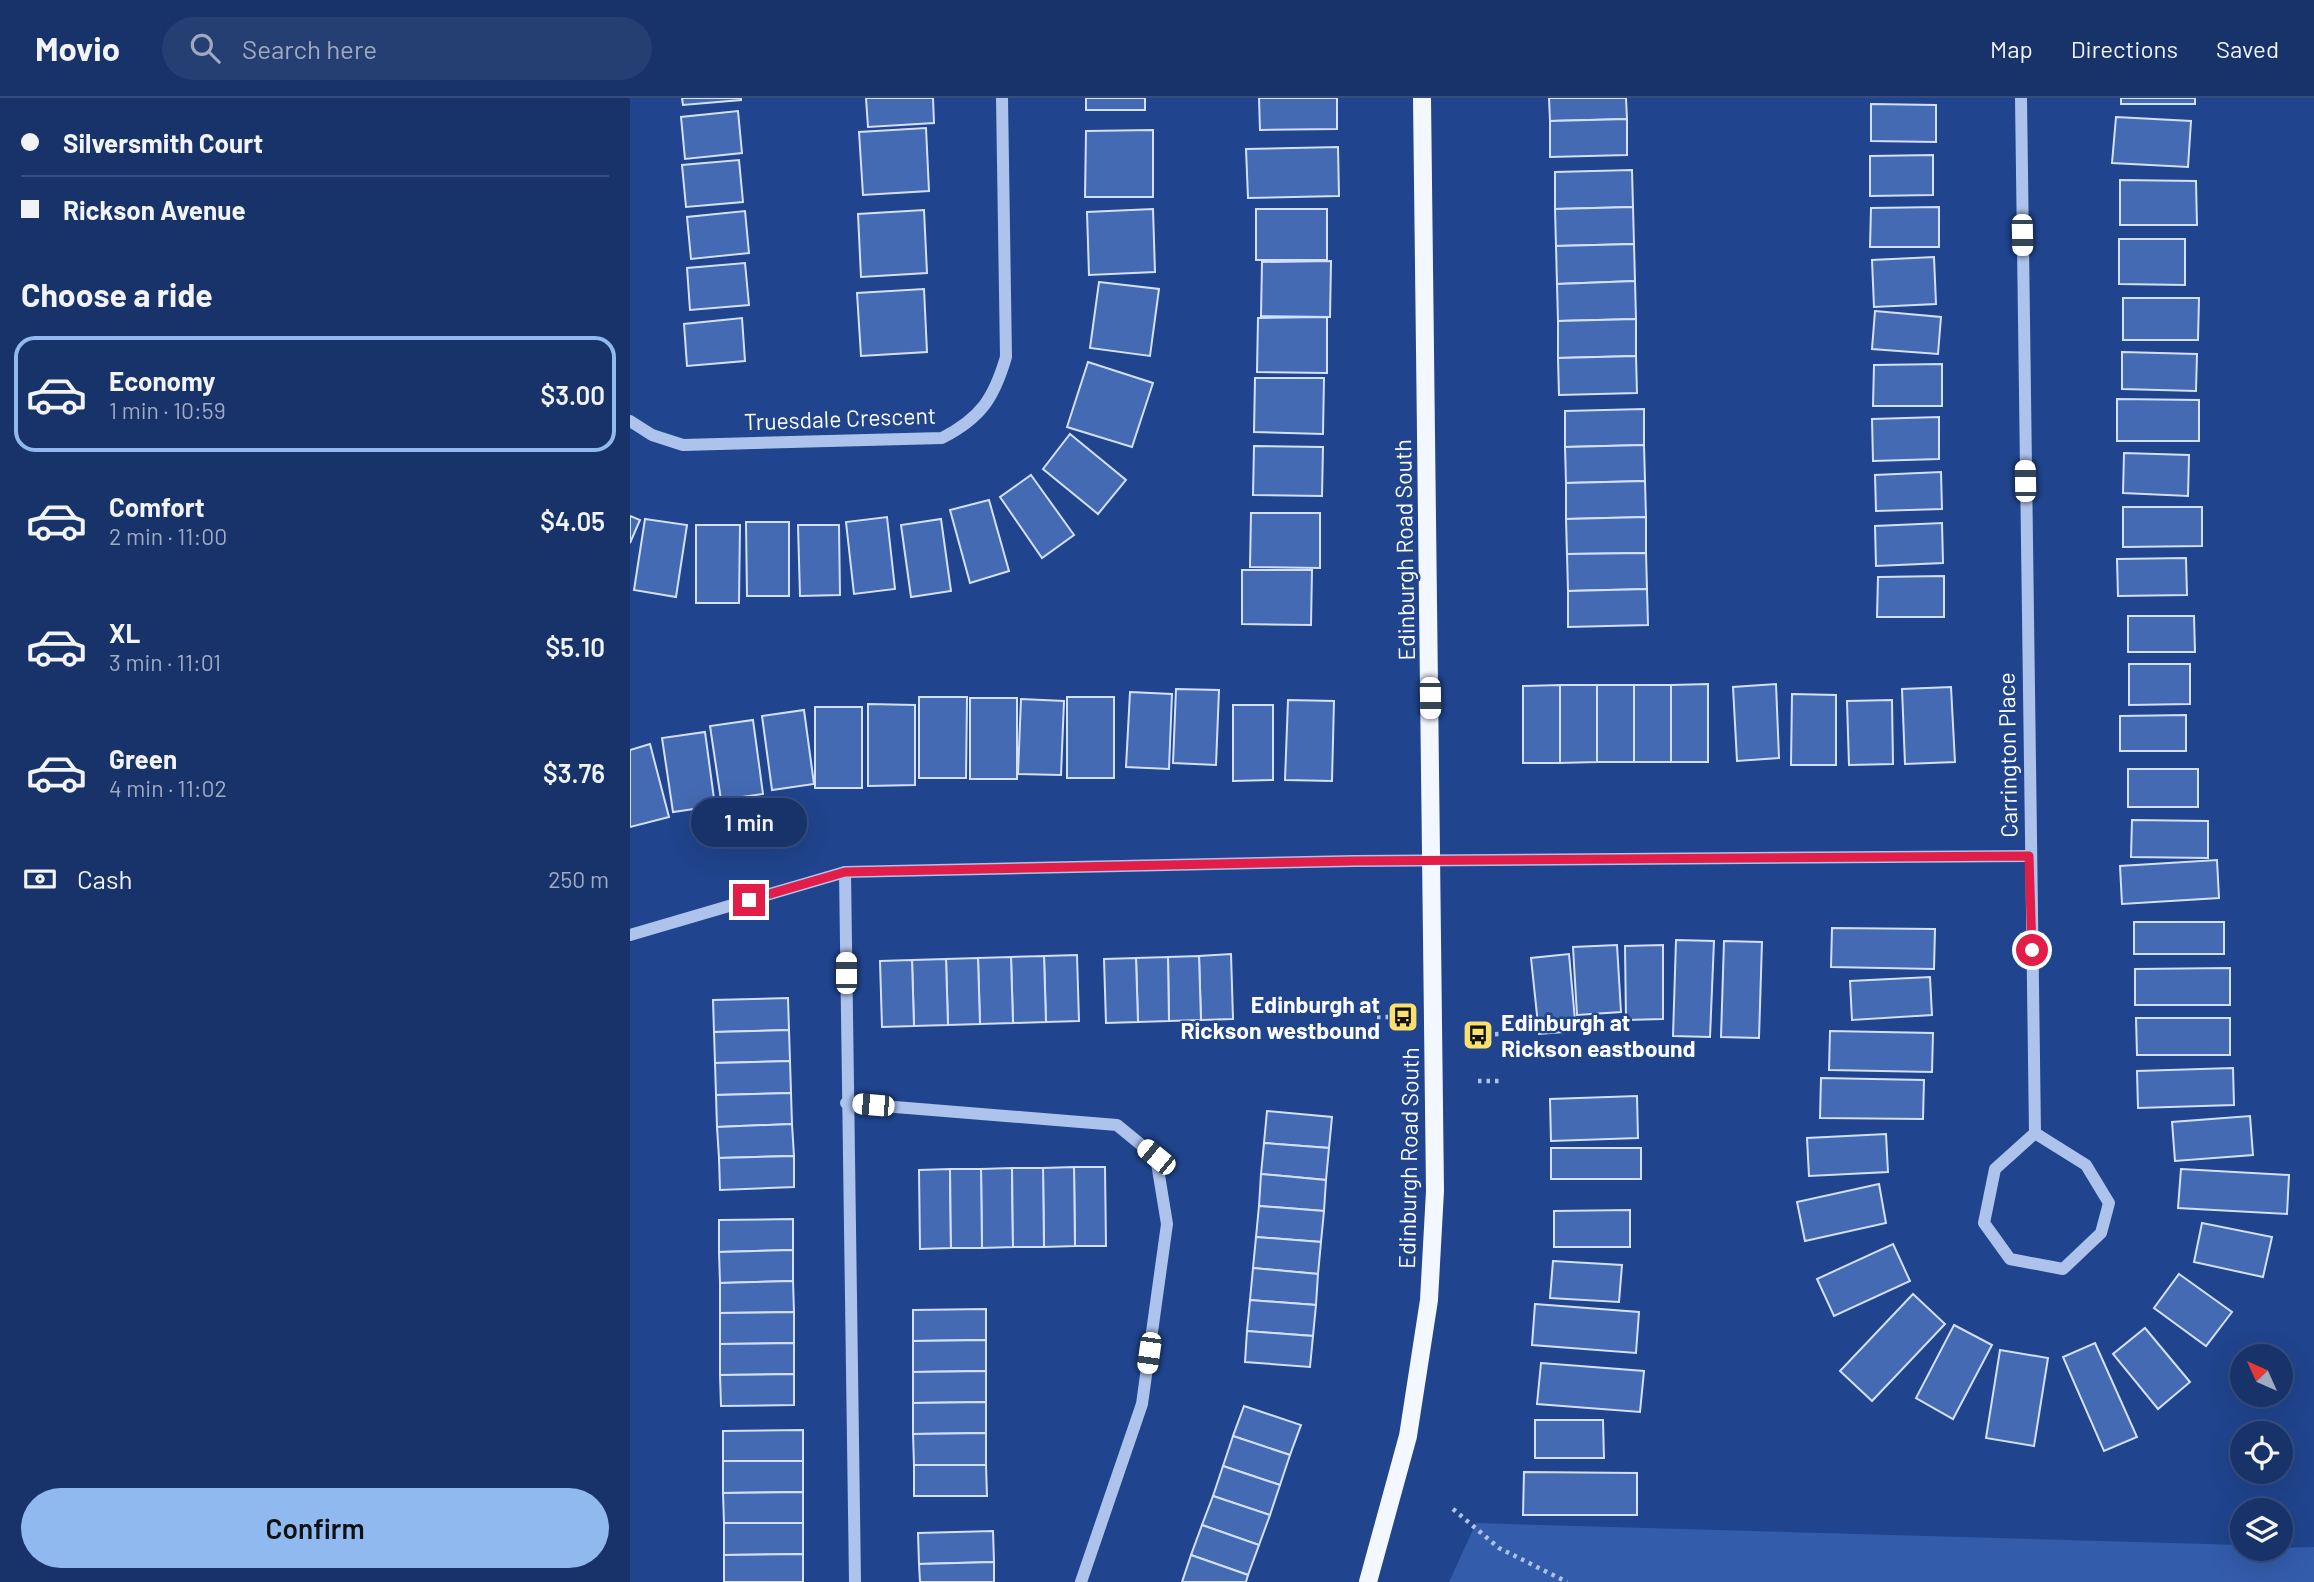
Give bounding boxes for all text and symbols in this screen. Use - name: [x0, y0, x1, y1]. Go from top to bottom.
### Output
- search box: [162, 17, 652, 80]
- text: Movio: [35, 28, 120, 68]
- icon: search: [186, 29, 224, 67]
- text: Search here: [242, 33, 377, 64]
- text: Map: [1990, 34, 2033, 63]
- text: Directions: [2071, 34, 2178, 63]
- text: Saved: [2216, 34, 2279, 63]
- text: Silversmith Court: [63, 127, 263, 158]
- text: Rickson Avenue: [63, 194, 246, 225]
- car: [2012, 214, 2033, 256]
- text: Choose a ride: [21, 275, 213, 313]
- icon: car: [25, 363, 88, 426]
- text: Economy: [109, 365, 215, 396]
- text: $3.00: [541, 379, 605, 410]
- text: 1 min · 10:59: [109, 396, 226, 424]
- street label: Truesdale Crescent: [743, 401, 937, 435]
- street label: Edinburgh Road South: [1388, 439, 1420, 661]
- car: [2015, 460, 2036, 502]
- icon: car: [25, 489, 88, 552]
- text: Comfort: [109, 491, 205, 522]
- text: $4.05: [540, 505, 605, 536]
- text: 2 min · 11:00: [109, 522, 227, 550]
- icon: car: [25, 615, 88, 678]
- text: XL: [109, 617, 140, 648]
- text: $5.10: [545, 631, 605, 662]
- text: 3 min · 11:01: [109, 648, 221, 676]
- street label: Carrington Place: [1992, 672, 2022, 838]
- car: [1420, 677, 1441, 719]
- icon: car: [25, 741, 88, 804]
- text: Green: [109, 743, 177, 774]
- text: $3.76: [543, 757, 605, 788]
- text: 4 min · 11:02: [109, 774, 227, 802]
- callout: 1 min: [691, 798, 807, 848]
- text: 1 min: [724, 808, 774, 836]
- icon: cash: [21, 860, 59, 898]
- text: Cash: [77, 863, 132, 894]
- text: 250 m: [548, 865, 609, 893]
- route end: [733, 884, 765, 916]
- route start: [2016, 934, 2048, 966]
- car: [836, 952, 857, 994]
- place label: Edinburgh at Rickson westbound: [1180, 990, 1380, 1044]
- bus stop icon: Edinburgh at Rickson westbound: [1386, 1000, 1420, 1034]
- place label: Edinburgh at Rickson eastbound: [1501, 1008, 1696, 1062]
- bus stop icon: Edinburgh at Rickson eastbound: [1461, 1018, 1495, 1052]
- street label: Edinburgh Road South: [1392, 1047, 1424, 1269]
- car: [852, 1093, 895, 1117]
- car: [1134, 1136, 1179, 1178]
- car: [1136, 1331, 1163, 1375]
- north arrow: [2230, 1344, 2292, 1407]
- map controls: [2230, 1344, 2293, 1561]
- button: locate: [2230, 1421, 2293, 1484]
- button: Confirm: [21, 1488, 609, 1568]
- button: layers: [2230, 1498, 2293, 1561]

